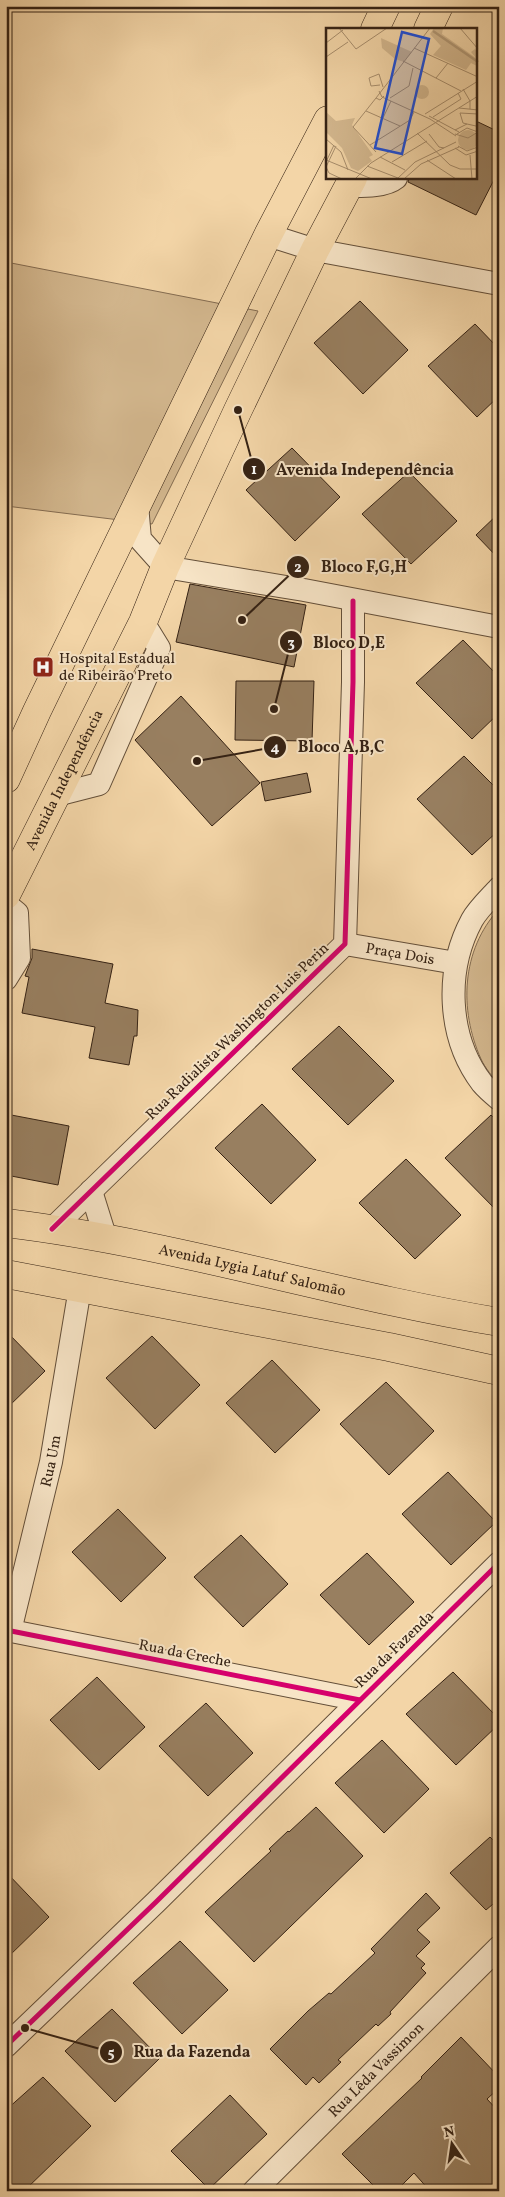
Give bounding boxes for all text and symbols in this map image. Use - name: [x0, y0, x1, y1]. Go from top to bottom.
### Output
- inset map: [326, 28, 478, 179]
- callout: Avenida Independência: [241, 453, 464, 484]
- text: 1: [251, 460, 257, 481]
- text: Avenida Independência: [276, 460, 454, 482]
- callout: Bloco F,G,H: [286, 551, 417, 582]
- text: Bloco F,G,H: [321, 557, 407, 579]
- text: 2: [294, 558, 302, 579]
- callout: Bloco D,E: [278, 626, 395, 657]
- text: 3: [287, 633, 295, 654]
- text: Bloco D,E: [313, 633, 385, 655]
- place label: Hospital Estadual de Ribeirão Preto: [59, 649, 175, 687]
- hospital icon: Hospital Estadual de Ribeirão Preto: [31, 655, 55, 679]
- street label: Avenida Independência: [21, 706, 109, 854]
- callout: Bloco A,B,C: [263, 731, 394, 762]
- text: Bloco A,B,C: [298, 737, 384, 759]
- text: 4: [270, 738, 280, 759]
- street label: Rua Radialista Washington Luis Perin: [142, 939, 334, 1125]
- street label: Praça Dois: [364, 939, 436, 971]
- street label: Avenida Lygia Latuf Salomão: [157, 1240, 348, 1303]
- street label: Rua Um: [36, 1433, 67, 1489]
- street label: Rua da Fazenda: [351, 1607, 439, 1693]
- street label: Rua da Creche: [137, 1635, 233, 1674]
- street label: Rua Lêda Vassimon: [324, 2018, 429, 2123]
- callout: Rua da Fazenda: [98, 2036, 260, 2067]
- text: Rua da Fazenda: [133, 2042, 251, 2064]
- text: 5: [107, 2043, 115, 2064]
- north arrow: [428, 2120, 478, 2170]
- text: N: [442, 2122, 457, 2143]

